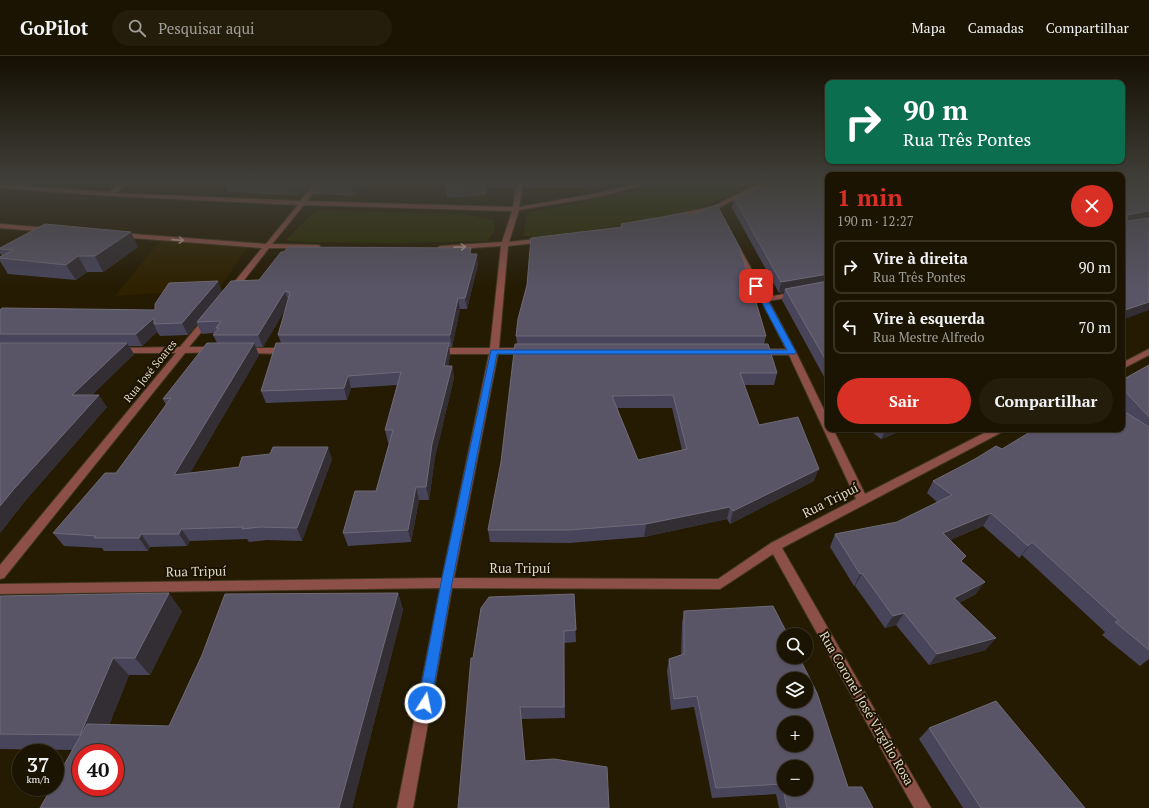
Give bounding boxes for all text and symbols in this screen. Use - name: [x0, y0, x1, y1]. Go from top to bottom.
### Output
- search box: [112, 10, 392, 46]
- text: GoPilot: [20, 15, 88, 40]
- icon: search: [126, 17, 148, 39]
- text: Pesquisar aqui: [158, 18, 255, 38]
- text: Mapa: [911, 18, 946, 37]
- text: Camadas: [968, 18, 1024, 37]
- text: Compartilhar: [1046, 18, 1129, 37]
- text: 90 m: [903, 91, 968, 128]
- icon: right: [837, 96, 889, 148]
- text: Rua Três Pontes: [903, 127, 1031, 151]
- text: 1 min: [837, 181, 903, 213]
- button: close: [1071, 185, 1113, 227]
- text: 190 m · 12:27: [837, 212, 914, 230]
- one-way arrow: [172, 236, 185, 243]
- one-way arrow: [453, 244, 466, 251]
- text: Vire à direita: [873, 248, 968, 268]
- icon: right: [839, 256, 861, 278]
- text: 90 m: [1078, 257, 1111, 277]
- text: Rua Três Pontes: [873, 268, 966, 286]
- pin: [739, 269, 773, 303]
- icon: arrive: [745, 275, 767, 297]
- text: Vire à esquerda: [873, 308, 985, 328]
- icon: left: [839, 316, 861, 338]
- text: 70 m: [1078, 317, 1111, 337]
- text: Rua Mestre Alfredo: [873, 328, 984, 346]
- street label: Rua José Soares: [121, 337, 180, 405]
- button: Sair: [837, 378, 971, 424]
- button: Compartilhar: [979, 378, 1113, 424]
- street label: Rua Tripuí: [799, 478, 861, 522]
- street label: Rua Tripuí: [490, 559, 550, 577]
- street label: Rua Tripuí: [165, 561, 227, 581]
- map controls: [777, 628, 813, 796]
- button: search: [777, 628, 813, 664]
- street label: Rua Coronel José Virgílio Rosa: [815, 628, 919, 789]
- button: layers: [777, 672, 813, 708]
- position arrow: [404, 682, 446, 724]
- button: +: [777, 716, 813, 752]
- speed limit sign: 40: [72, 744, 124, 796]
- text: 37: [27, 751, 49, 778]
- button: −: [777, 760, 813, 796]
- text: km/h: [26, 773, 50, 786]

